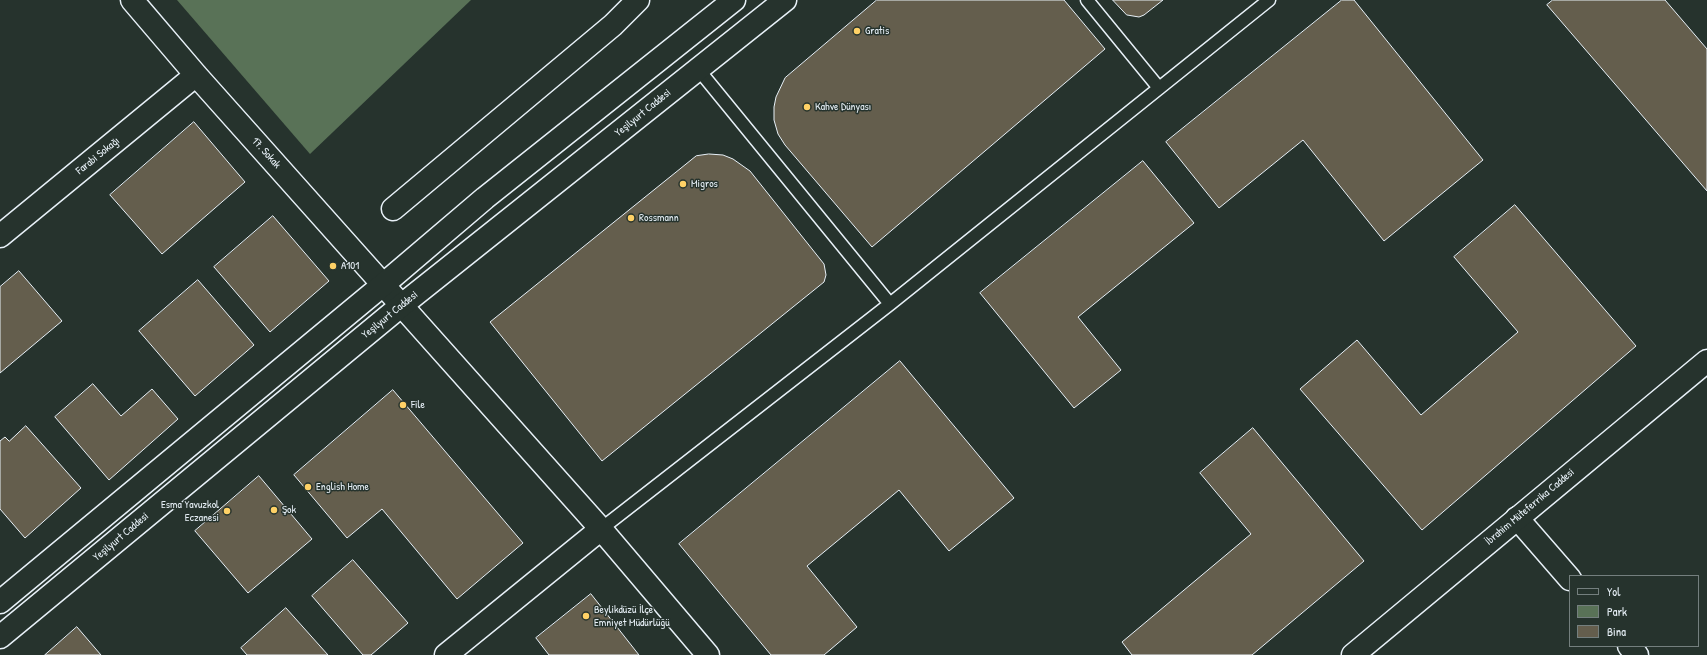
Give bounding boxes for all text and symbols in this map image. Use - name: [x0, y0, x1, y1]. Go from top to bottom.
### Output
- place label: Gratis: [865, 24, 889, 38]
- marker: Gratis: [852, 26, 862, 36]
- street label: Yeşilyurt Caddesi: [612, 86, 674, 140]
- place label: Kahve Dünyası: [815, 100, 871, 114]
- marker: Kahve Dünyası: [802, 102, 812, 112]
- street label: Farabi Sokağı: [74, 134, 122, 178]
- street label: 17. Sokak: [249, 135, 283, 171]
- place label: Migros: [691, 177, 718, 191]
- marker: Migros: [678, 179, 688, 189]
- place label: Rossmann: [639, 211, 679, 225]
- marker: Rossmann: [626, 213, 636, 223]
- place label: A101: [341, 259, 359, 273]
- marker: A101: [328, 261, 338, 271]
- street label: Yeşilyurt Caddesi: [359, 288, 421, 342]
- place label: File: [411, 398, 425, 412]
- marker: File: [398, 400, 408, 410]
- street label: İbrahim Müteferrika Caddesi: [1483, 466, 1577, 548]
- place label: English Home: [316, 480, 369, 494]
- marker: English Home: [303, 482, 313, 492]
- place label: Esma Yavuzkol Eczanesi: [161, 498, 219, 524]
- place label: Şok: [282, 503, 296, 517]
- marker: Şok: [269, 505, 279, 515]
- marker: Esma Yavuzkol Eczanesi: [222, 506, 232, 516]
- street label: Yeşilyurt Caddesi: [91, 510, 151, 564]
- legend: [1569, 575, 1699, 647]
- text: Yol: [1607, 583, 1620, 600]
- place label: Beylikdüzü İlçe Emniyet Müdürlüğü: [594, 603, 670, 629]
- text: Park: [1607, 603, 1627, 620]
- marker: Beylikdüzü İlçe Emniyet Müdürlüğü: [581, 611, 591, 621]
- text: Bina: [1607, 623, 1626, 640]

